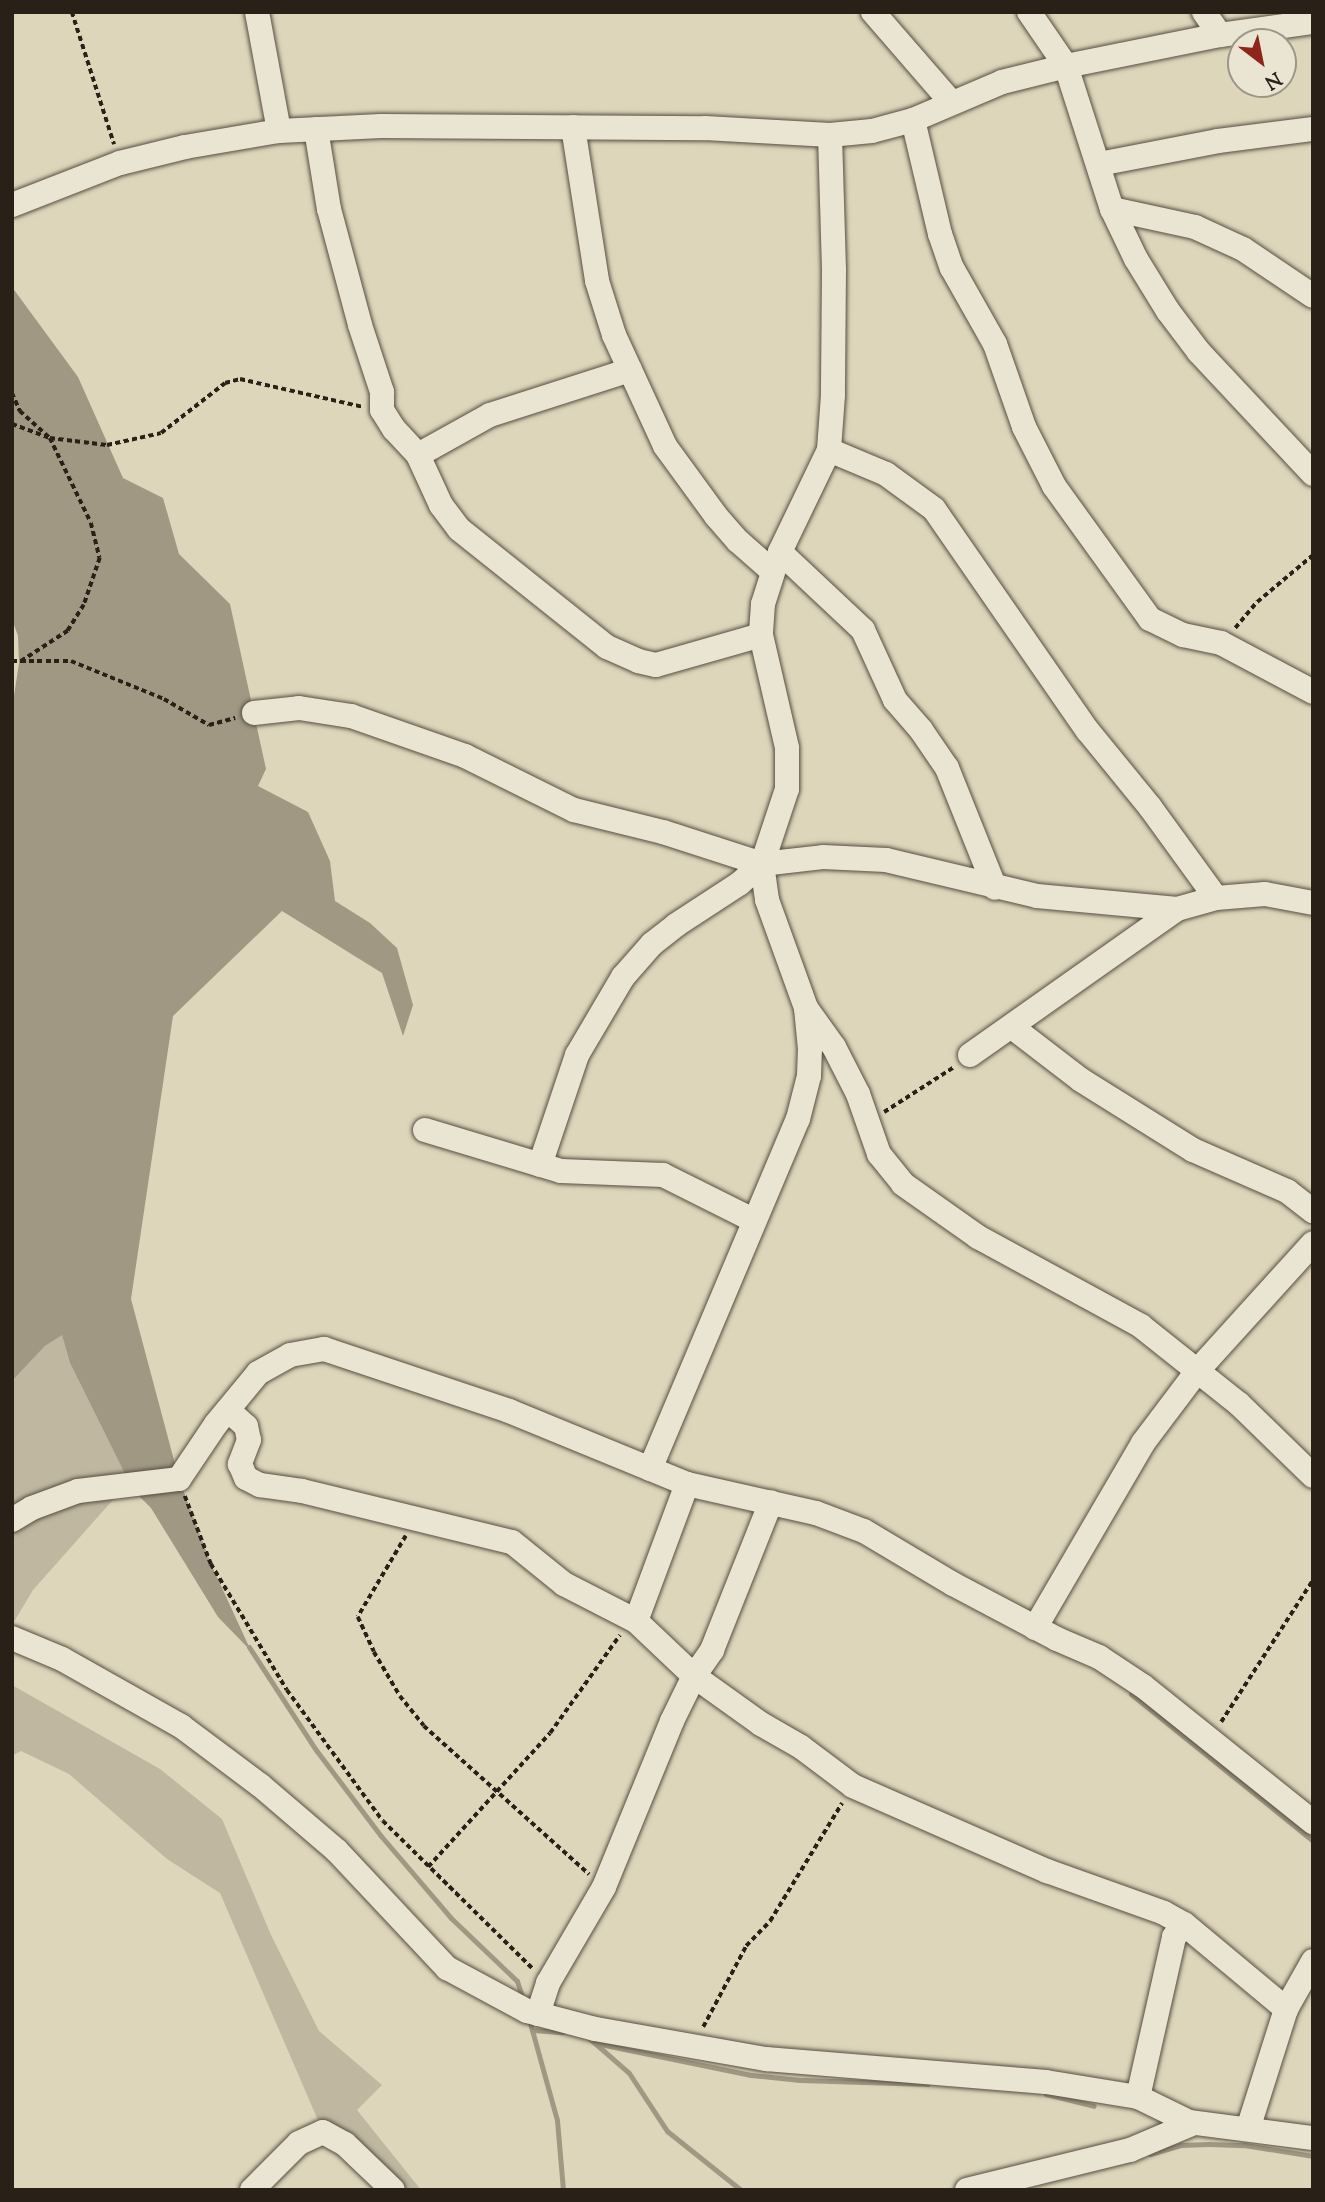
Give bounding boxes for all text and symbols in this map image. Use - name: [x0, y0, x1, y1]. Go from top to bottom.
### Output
- north arrow: [1227, 28, 1297, 98]
- text: N: [1259, 64, 1286, 95]

